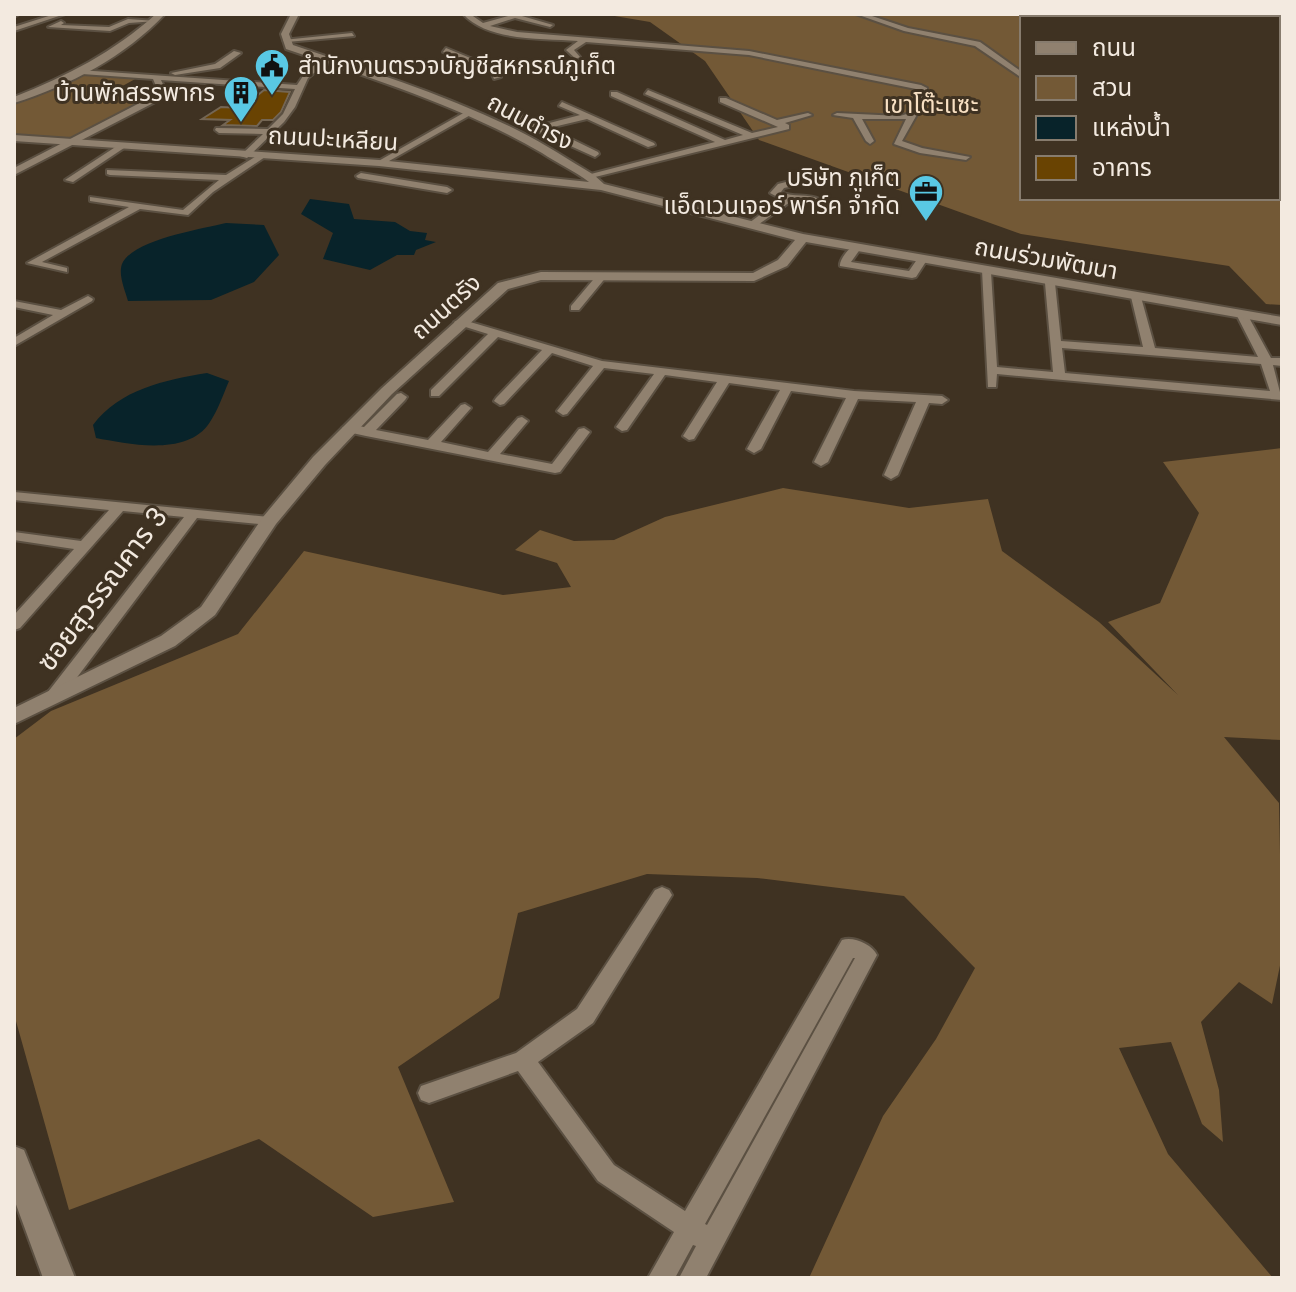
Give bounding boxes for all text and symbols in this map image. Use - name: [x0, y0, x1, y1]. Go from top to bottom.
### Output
- legend: [1020, 16, 1280, 200]
- text: ถนน: [1092, 34, 1136, 62]
- public building icon: สำนักงานตรวจบัญชีสหกรณ์ภูเก็ต: [253, 47, 291, 97]
- place label: สำนักงานตรวจบัญชีสหกรณ์ภูเก็ต: [298, 52, 616, 81]
- building icon: บ้านพักสรรพากร: [222, 74, 260, 124]
- text: สวน: [1092, 74, 1132, 102]
- place label: บ้านพักสรรพากร: [55, 79, 215, 107]
- street label: ถนนดำรง: [482, 88, 578, 156]
- park label: เขาโต๊ะแซะ: [884, 91, 979, 119]
- text: แหล่งน้ำ: [1092, 111, 1171, 142]
- street label: ถนนปะเหลียน: [267, 122, 399, 156]
- text: อาคาร: [1092, 154, 1152, 182]
- place label: บริษัท ภูเก็ต แอ็ดเวนเจอร์ พาร์ค จำกัด: [664, 164, 900, 220]
- office icon: บริษัท ภูเก็ต แอ็ดเวนเจอร์ พาร์ค จำกัด: [907, 173, 945, 223]
- street label: ถนนร่วมพัฒนา: [972, 233, 1120, 285]
- street label: ถนนตรัง: [406, 269, 486, 345]
- street label: ซอยสุวรรณคาร 3: [30, 501, 174, 677]

